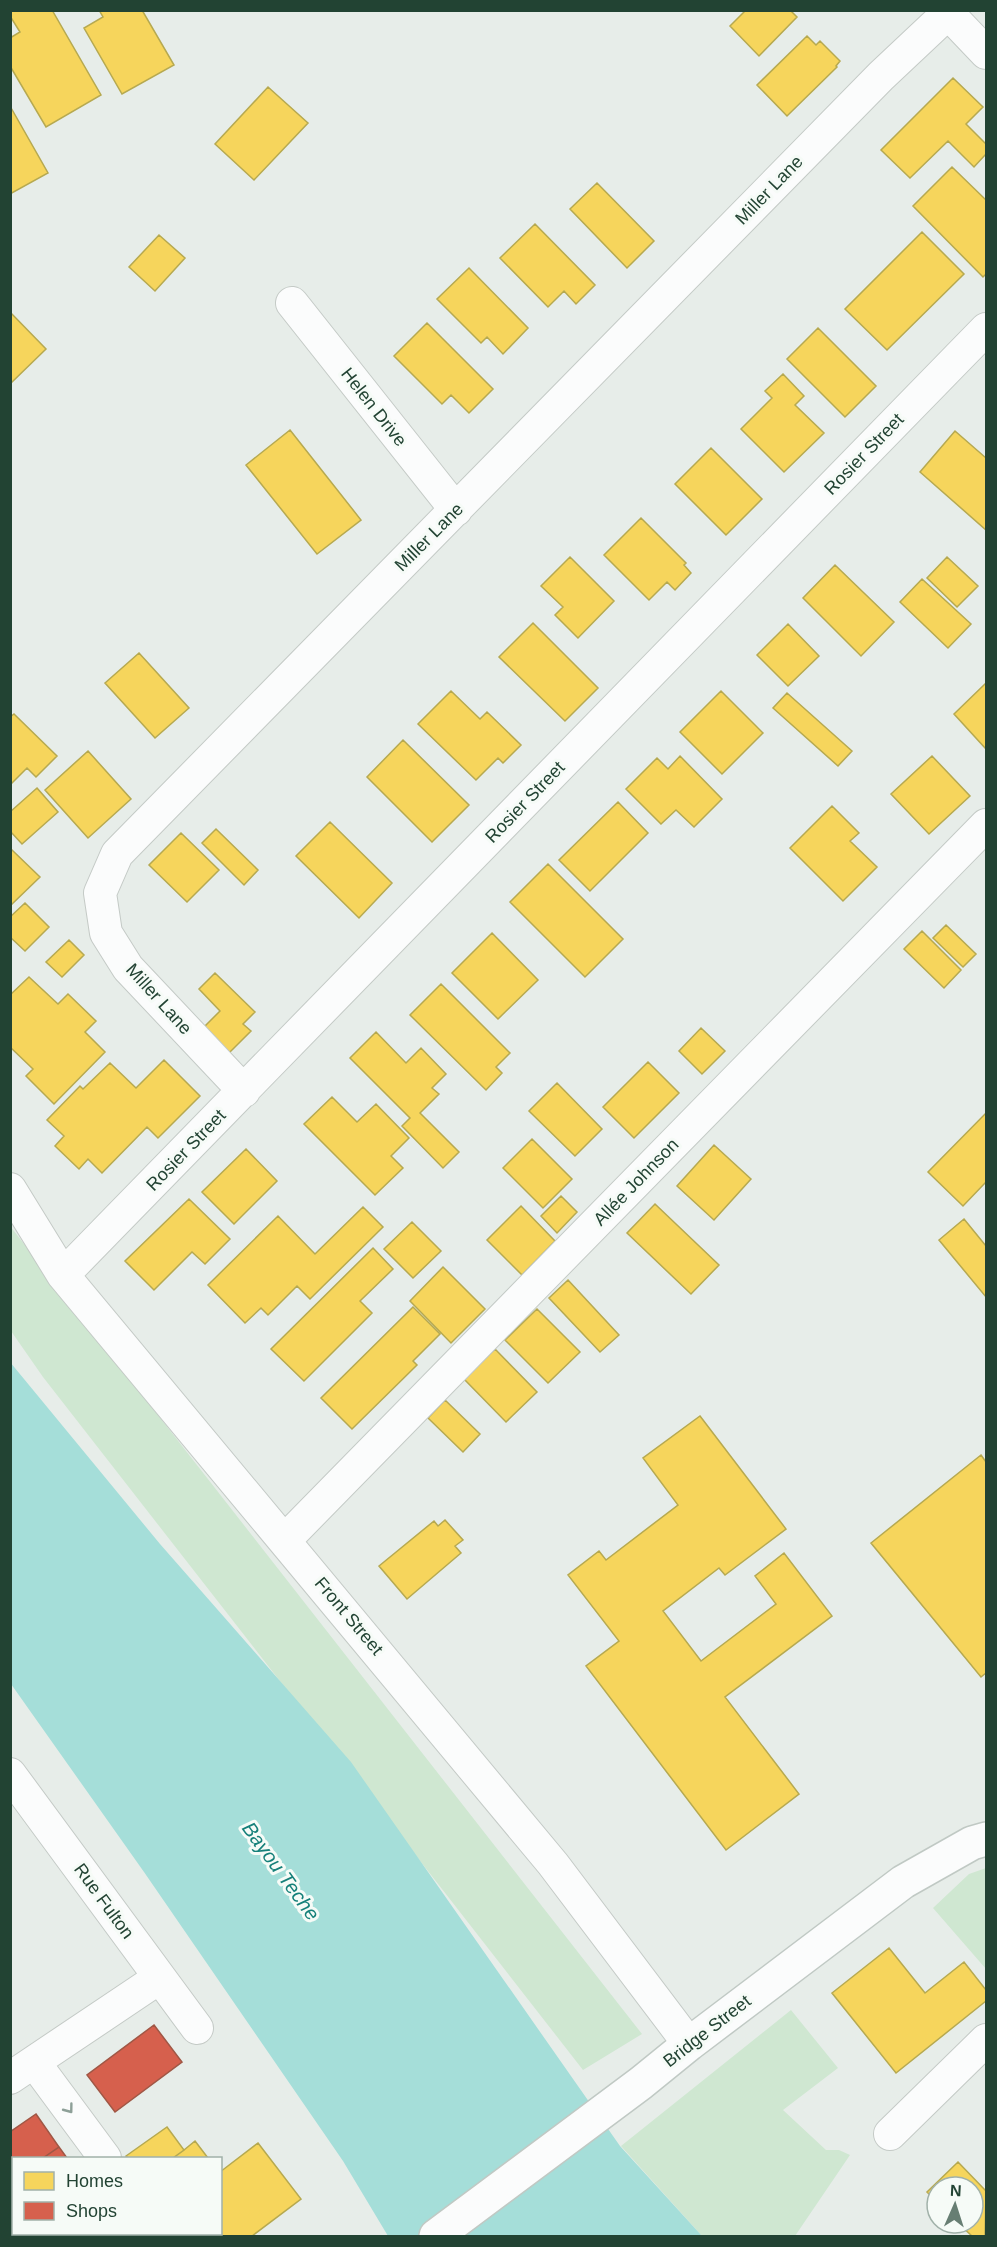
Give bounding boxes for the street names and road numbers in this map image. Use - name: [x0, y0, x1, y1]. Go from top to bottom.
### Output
- street label: Miller Lane: [731, 151, 807, 229]
- street label: Helen Drive: [337, 364, 411, 450]
- street label: Rosier Street: [820, 409, 908, 499]
- street label: Miller Lane: [391, 499, 467, 575]
- street label: Rosier Street: [481, 757, 569, 847]
- street label: Miller Lane: [122, 960, 196, 1038]
- street label: Rosier Street: [142, 1105, 230, 1195]
- street label: Allée Johnson: [590, 1134, 682, 1230]
- street label: Front Street: [311, 1573, 387, 1659]
- street label: Rue Fulton: [70, 1860, 138, 1942]
- street label: Bridge Street: [659, 1991, 755, 2071]

